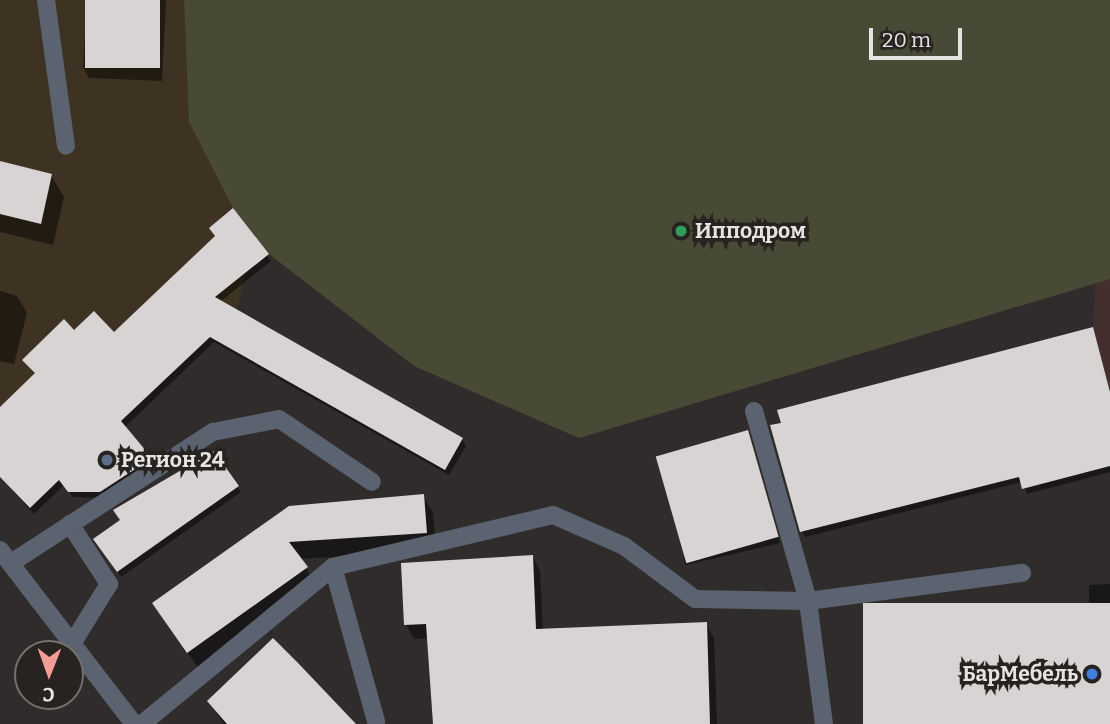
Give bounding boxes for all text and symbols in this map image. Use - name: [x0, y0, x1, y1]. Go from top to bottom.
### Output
- scale bar: [872, 14, 965, 58]
- text: 20 m: [882, 27, 931, 53]
- place label: Ипподром: [695, 218, 806, 244]
- marker: Ипподром: [673, 223, 689, 239]
- place label: Регион 24: [121, 447, 224, 473]
- marker: Регион 24: [99, 452, 115, 468]
- north arrow: [14, 640, 84, 710]
- place label: БарМебель: [963, 661, 1078, 687]
- marker: БарМебель: [1084, 666, 1100, 682]
- text: С: [42, 683, 55, 706]

